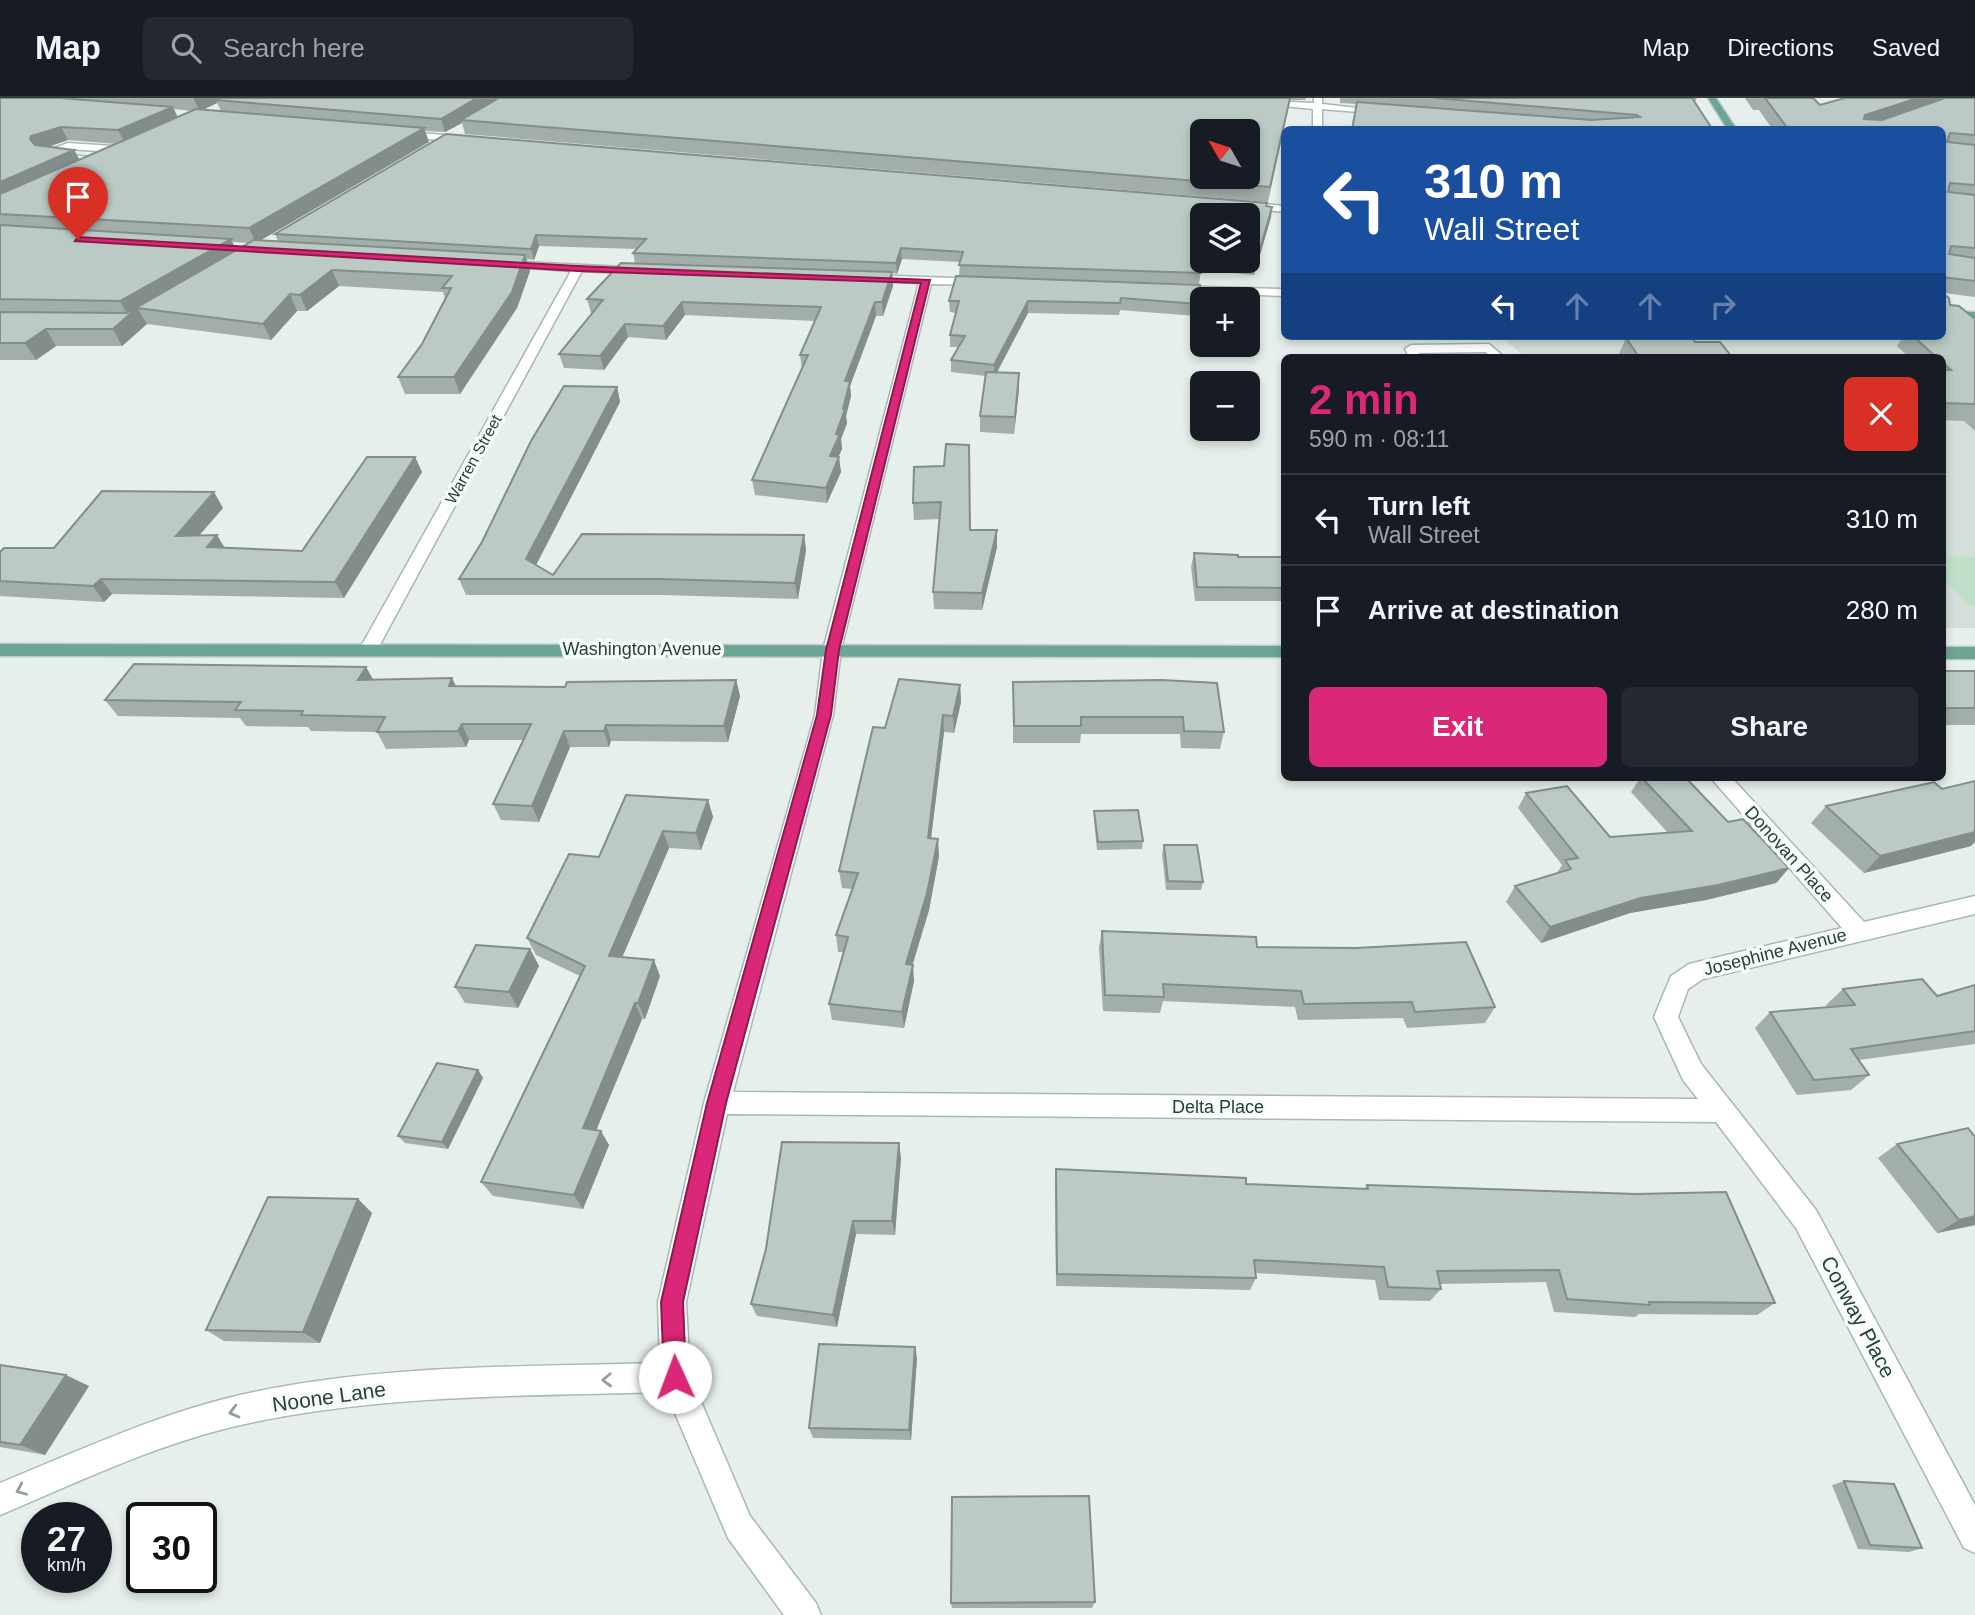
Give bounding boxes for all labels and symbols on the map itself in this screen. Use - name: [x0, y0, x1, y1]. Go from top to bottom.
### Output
- north arrow: [1190, 119, 1260, 189]
- pin: [48, 167, 108, 239]
- street label: Warren Street: [442, 411, 505, 507]
- street label: Washington Avenue: [562, 639, 722, 659]
- street label: Donovan Place: [1741, 802, 1837, 906]
- street label: Josephine Avenue: [1701, 925, 1849, 979]
- street label: Delta Place: [1172, 1097, 1264, 1117]
- street label: Conway Place: [1817, 1252, 1900, 1381]
- position arrow: [638, 1340, 712, 1414]
- one-way arrow: [601, 1372, 612, 1387]
- street label: Noone Lane: [271, 1377, 387, 1416]
- one-way arrow: [229, 1404, 241, 1419]
- one-way arrow: [16, 1482, 28, 1496]
- speed limit sign: 30: [126, 1502, 217, 1593]

